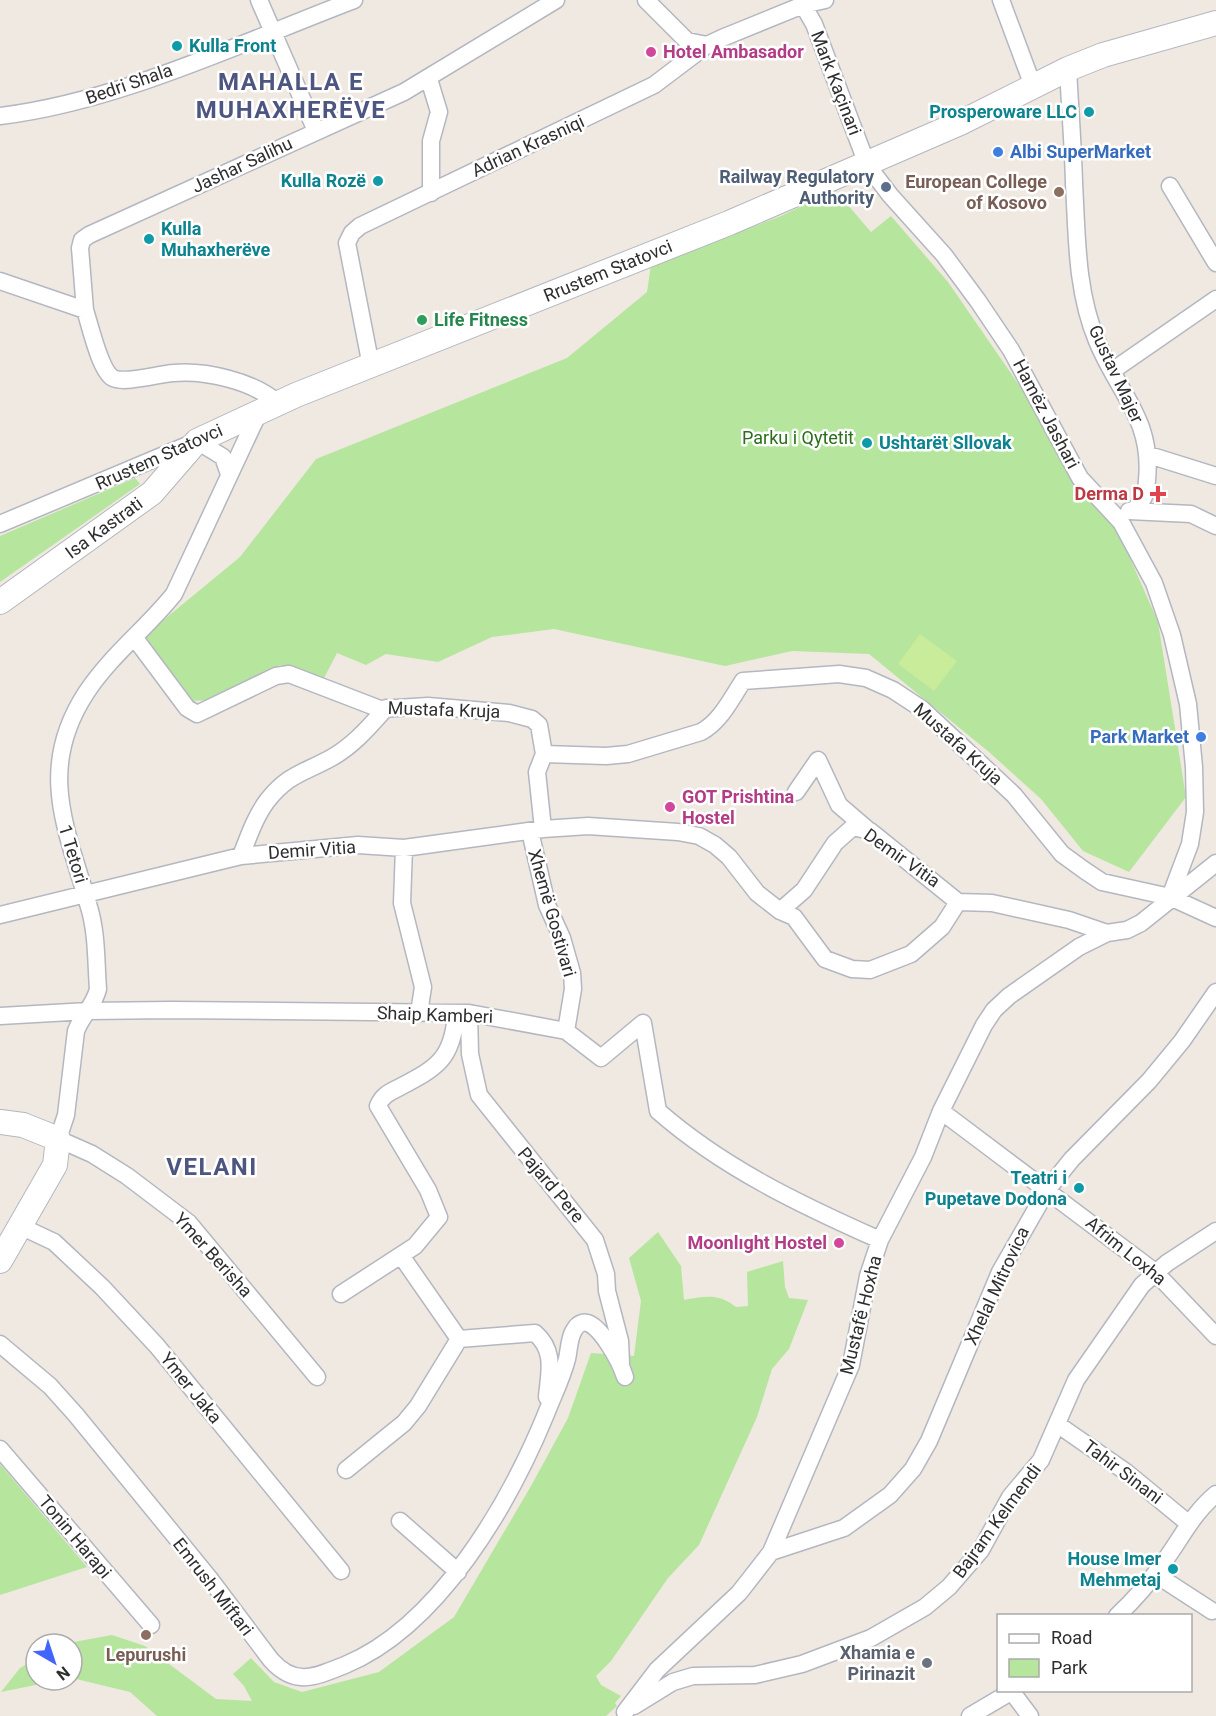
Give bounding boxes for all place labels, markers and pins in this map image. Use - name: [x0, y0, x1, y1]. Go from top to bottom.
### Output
- place label: Kulla Front: [189, 35, 276, 56]
- marker: Kulla Front: [170, 39, 184, 53]
- place label: Hotel Ambasador: [663, 41, 804, 62]
- marker: Hotel Ambasador: [644, 45, 658, 59]
- place label: Prosperoware LLC: [929, 101, 1077, 122]
- marker: Prosperoware LLC: [1082, 105, 1096, 119]
- place label: Albi SuperMarket: [1010, 141, 1151, 162]
- marker: Albi SuperMarket: [991, 145, 1005, 159]
- place label: Railway Regulatory Authority: [719, 166, 875, 208]
- place label: Kulla Rozë: [281, 170, 366, 191]
- place label: European College of Kosovo: [905, 171, 1047, 213]
- marker: Kulla Rozë: [371, 174, 385, 188]
- marker: Railway Regulatory Authority: [879, 180, 893, 194]
- marker: European College of Kosovo: [1052, 185, 1066, 199]
- place label: Kulla Muhaxherëve: [161, 218, 271, 260]
- marker: Kulla Muhaxherëve: [142, 232, 156, 246]
- place label: Life Fitness: [434, 309, 528, 330]
- marker: Life Fitness: [415, 313, 429, 327]
- place label: Ushtarët Sllovak: [879, 432, 1012, 453]
- marker: Ushtarët Sllovak: [860, 436, 874, 450]
- place label: Derma D: [1075, 483, 1144, 504]
- marker: Derma D: [1149, 485, 1167, 503]
- place label: Park Market: [1090, 726, 1189, 747]
- marker: Park Market: [1194, 730, 1208, 744]
- place label: GOT Prishtina Hostel: [682, 786, 794, 828]
- marker: GOT Prishtina Hostel: [663, 800, 677, 814]
- place label: Teatri i Pupetave Dodona: [925, 1167, 1067, 1209]
- marker: Teatri i Pupetave Dodona: [1072, 1181, 1086, 1195]
- place label: Moonlıght Hostel: [688, 1232, 827, 1253]
- marker: Moonlıght Hostel: [832, 1236, 846, 1250]
- place label: House Imer Mehmetaj: [1067, 1548, 1161, 1590]
- marker: House Imer Mehmetaj: [1166, 1562, 1180, 1576]
- marker: Lepurushi: [139, 1628, 153, 1642]
- place label: Xhamia e Pirinazit: [840, 1642, 915, 1684]
- place label: Lepurushi: [106, 1644, 186, 1665]
- marker: Xhamia e Pirinazit: [920, 1656, 934, 1670]

